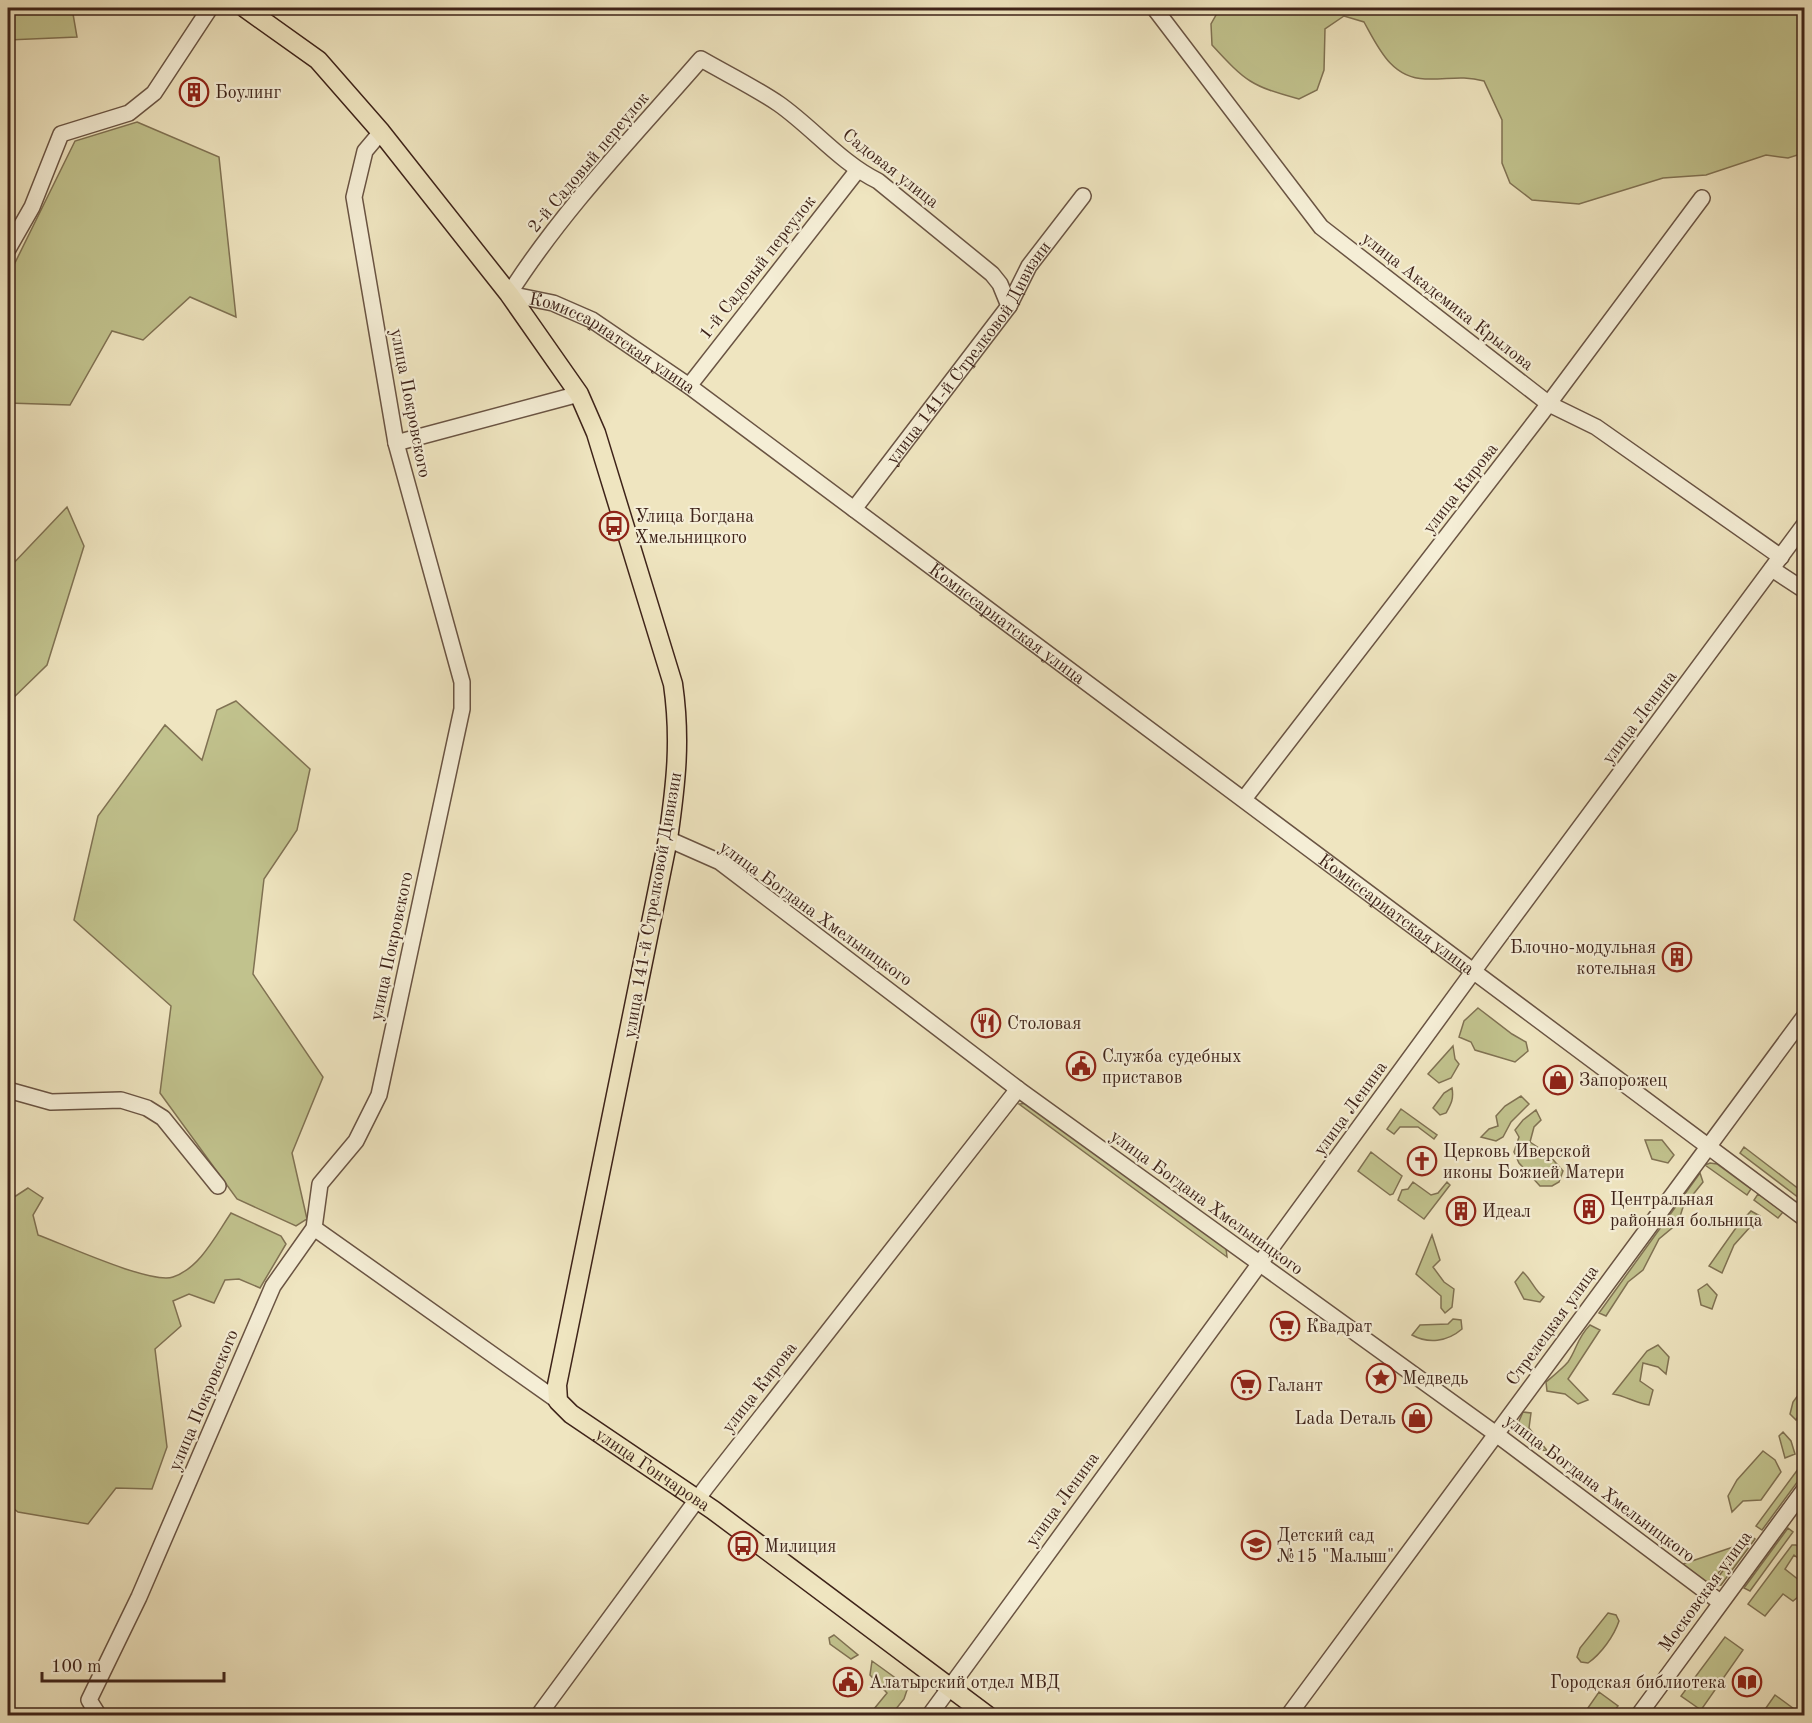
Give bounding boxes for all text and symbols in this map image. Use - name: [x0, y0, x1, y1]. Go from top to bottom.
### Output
- building icon: Боулинг: [178, 76, 210, 108]
- place label: Боулинг: [215, 84, 281, 102]
- street label: 2-й Садовый переулок: [525, 89, 653, 236]
- street label: Садовая улица: [839, 126, 942, 212]
- street label: 1-й Садовый переулок: [696, 192, 819, 343]
- street label: улица Академика Крылова: [1358, 229, 1537, 374]
- street label: улица 141-й Стрелковой Дивизии: [883, 238, 1055, 468]
- street label: Комиссариатская улица: [528, 290, 698, 397]
- street label: улица Покровского: [387, 327, 433, 479]
- street label: улица Кирова: [1420, 440, 1502, 537]
- place label: Улица Богдана Хмельницкого: [635, 508, 754, 547]
- bus stop icon: Улица Богдана Хмельницкого: [598, 510, 630, 542]
- street label: Комиссариатская улица: [925, 560, 1088, 688]
- street label: улица Ленина: [1599, 668, 1681, 768]
- street label: улица 141-й Стрелковой Дивизии: [621, 771, 685, 1040]
- street label: улица Богдана Хмельницкого: [716, 838, 915, 990]
- street label: Комиссариатская улица: [1315, 851, 1477, 979]
- street label: улица Покровского: [367, 870, 417, 1022]
- place label: Блочно-модульная котельная: [1510, 939, 1656, 978]
- building icon: Блочно-модульная котельная: [1661, 941, 1693, 973]
- restaurant icon: Столовая: [970, 1007, 1002, 1039]
- place label: Столовая: [1007, 1015, 1081, 1033]
- place label: Служба судебных приставов: [1102, 1048, 1242, 1087]
- public building icon: Служба судебных приставов: [1065, 1050, 1097, 1082]
- street label: улица Ленина: [1311, 1058, 1391, 1159]
- shop icon: Запорожец: [1542, 1064, 1574, 1096]
- place label: Запорожец: [1579, 1072, 1667, 1090]
- street label: улица Богдана Хмельницкого: [1107, 1127, 1306, 1279]
- place label: Церковь Иверской иконы Божией Матери: [1443, 1143, 1624, 1182]
- church icon: Церковь Иверской иконы Божией Матери: [1406, 1145, 1438, 1177]
- place label: Центральная районная больница: [1610, 1191, 1763, 1230]
- building icon: Центральная районная больница: [1573, 1193, 1605, 1225]
- building icon: Идеал: [1445, 1195, 1477, 1227]
- place label: Идеал: [1482, 1203, 1531, 1221]
- street label: Стрелецкая улица: [1503, 1262, 1602, 1389]
- supermarket icon: Квадрат: [1269, 1310, 1301, 1342]
- place label: Квадрат: [1306, 1318, 1372, 1336]
- street label: улица Покровского: [166, 1327, 242, 1474]
- street label: улица Кирова: [719, 1339, 801, 1436]
- place icon: Медведь: [1365, 1362, 1397, 1394]
- supermarket icon: Галант: [1230, 1369, 1262, 1401]
- place label: Медведь: [1402, 1370, 1468, 1388]
- place label: Галант: [1267, 1377, 1323, 1395]
- shop icon: Lada Dеталь: [1401, 1402, 1433, 1434]
- place label: Lada Dеталь: [1295, 1410, 1396, 1428]
- street label: улица Богдана Хмельницкого: [1501, 1411, 1698, 1566]
- street label: улица Гончарова: [592, 1425, 713, 1515]
- street label: улица Ленина: [1023, 1449, 1103, 1550]
- place label: Детский сад №15 "Малыш": [1277, 1527, 1394, 1566]
- street label: Московская улица: [1656, 1528, 1756, 1655]
- school or university icon: Детский сад №15 "Малыш": [1240, 1529, 1272, 1561]
- bus stop icon: Милиция: [727, 1530, 759, 1562]
- place label: Милиция: [764, 1538, 836, 1556]
- scale bar: [42, 1645, 224, 1683]
- text: 100 m: [51, 1658, 102, 1676]
- public building icon: Алатырский отдел МВД: [832, 1666, 864, 1698]
- library icon: Городская библиотека: [1731, 1666, 1763, 1698]
- place label: Алатырский отдел МВД: [869, 1674, 1060, 1692]
- place label: Городская библиотека: [1550, 1674, 1726, 1692]

